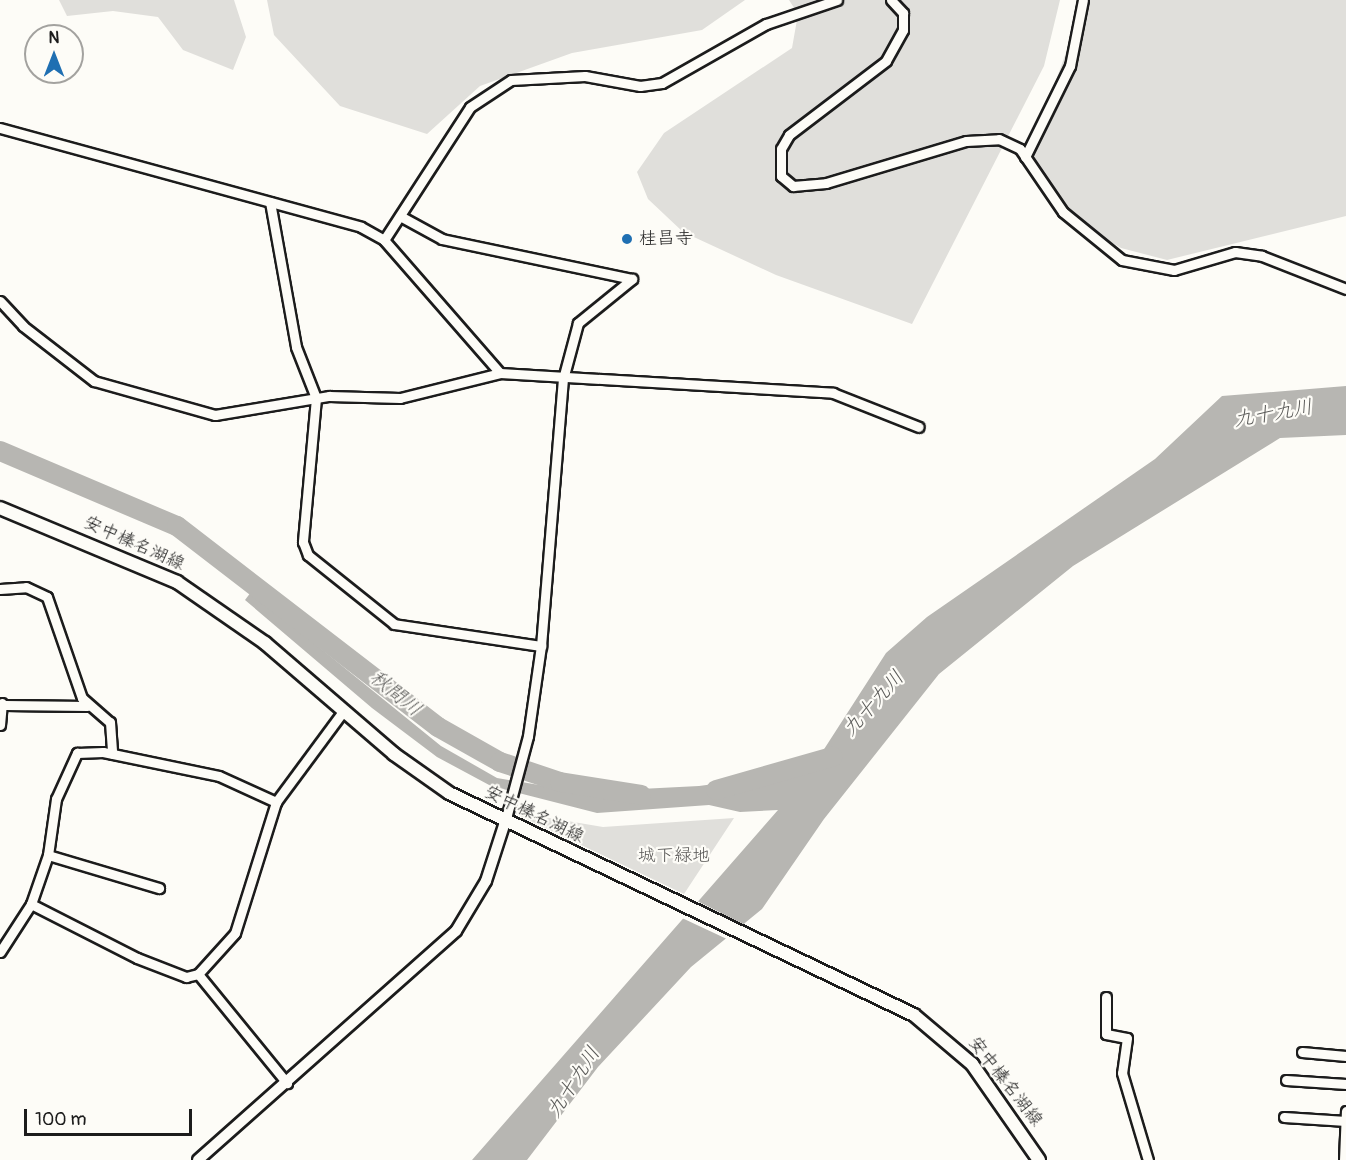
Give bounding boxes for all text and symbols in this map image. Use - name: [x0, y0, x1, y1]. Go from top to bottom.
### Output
- north arrow: [24, 24, 84, 84]
- text: N: [49, 28, 59, 48]
- place label: 桂昌寺: [639, 228, 693, 250]
- marker: 桂昌寺: [620, 232, 634, 246]
- water label: 九十九川: [1232, 394, 1314, 432]
- street label: 安中榛名湖線: [80, 512, 188, 576]
- water label: 秋間川: [365, 665, 427, 721]
- water label: 九十九川: [837, 665, 909, 741]
- street label: 安中榛名湖線: [481, 782, 587, 848]
- park label: 城下緑地: [638, 845, 710, 867]
- street label: 安中榛名湖線: [963, 1033, 1047, 1131]
- water label: 九十九川: [541, 1042, 605, 1122]
- scale bar: [27, 1097, 195, 1135]
- text: 100 m: [35, 1108, 87, 1131]

